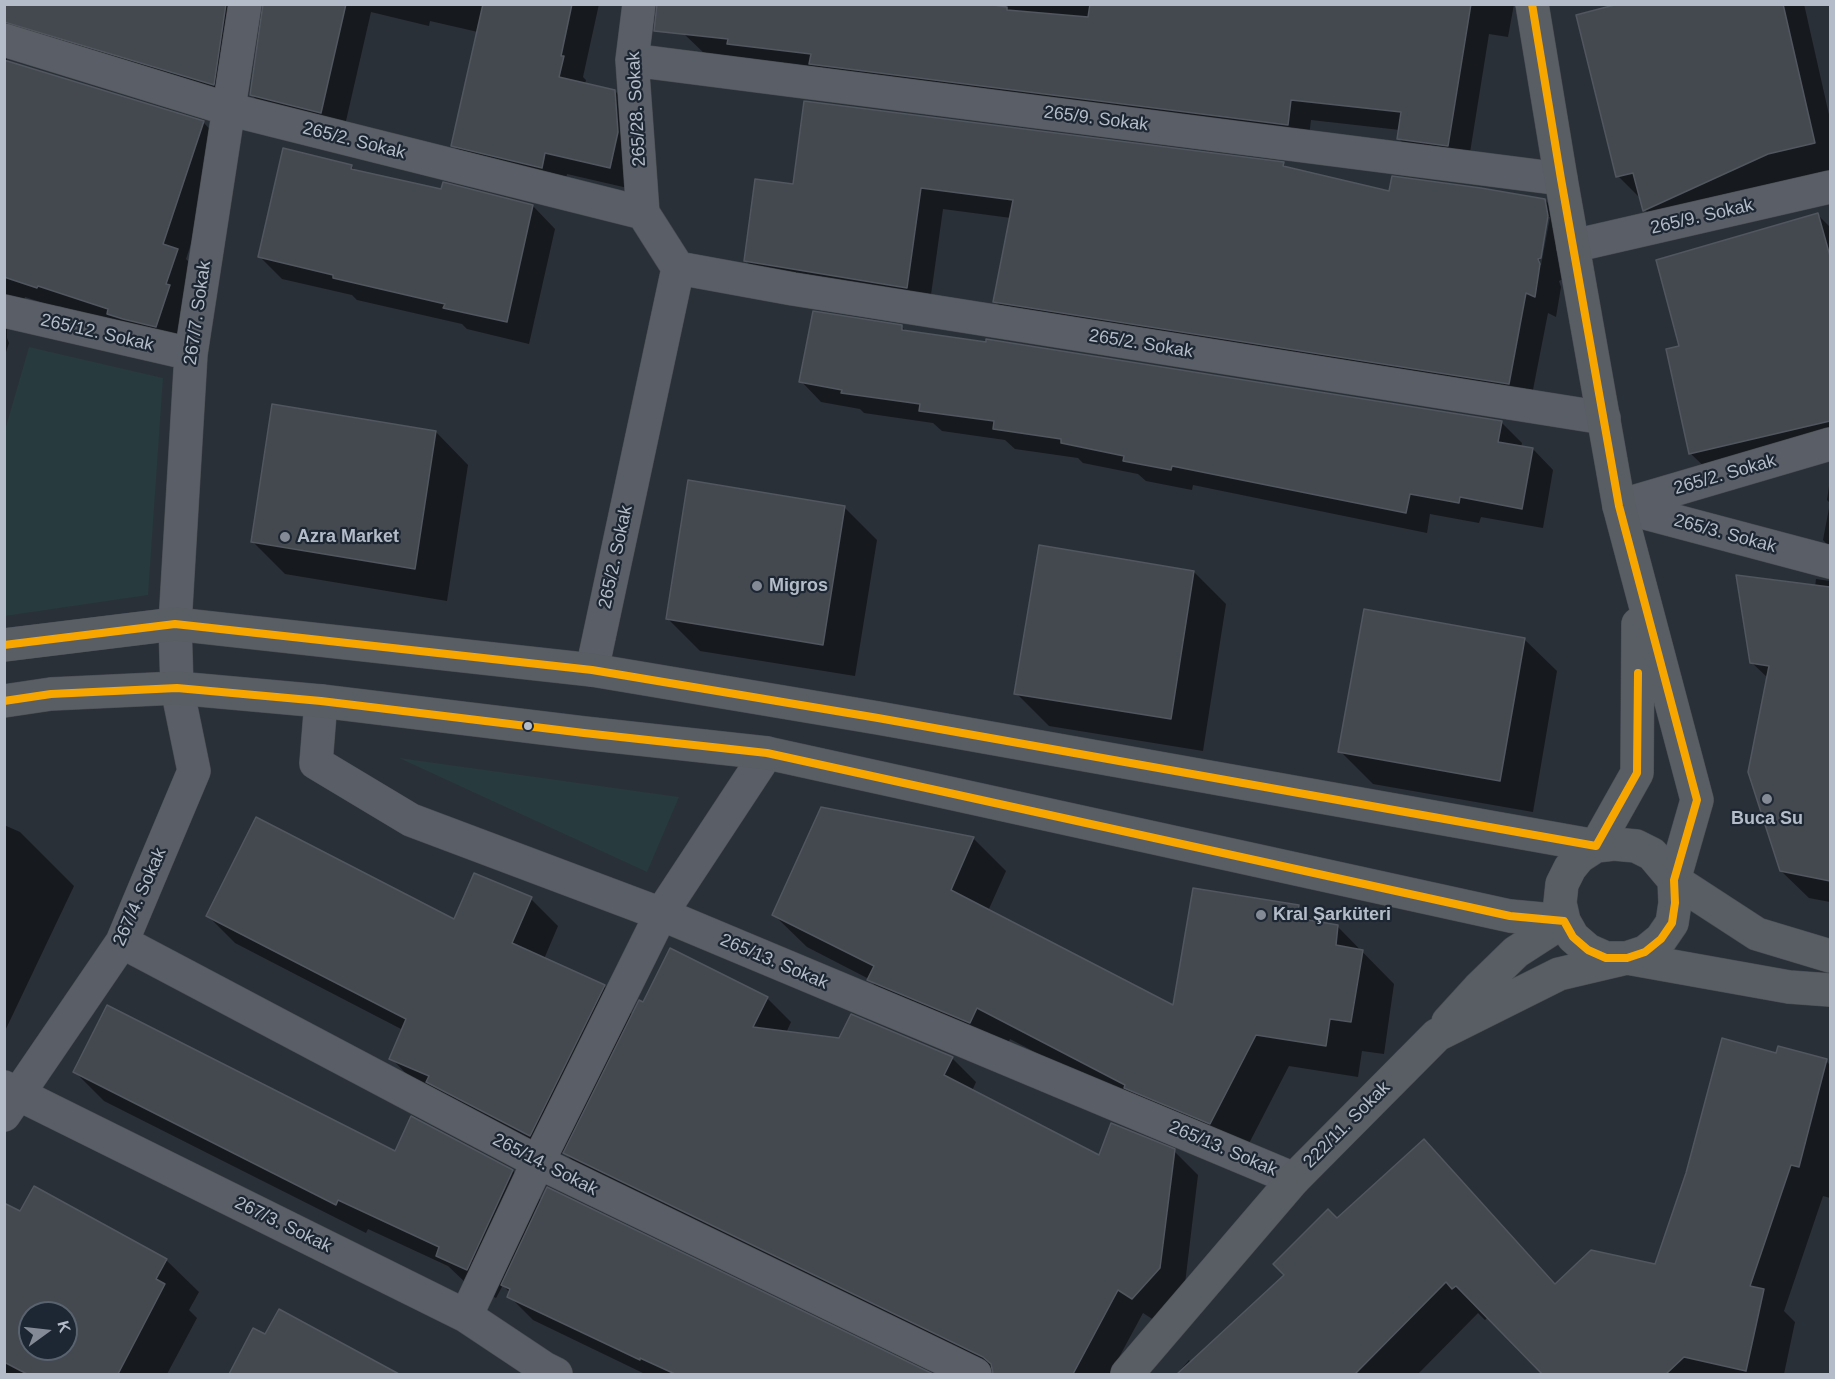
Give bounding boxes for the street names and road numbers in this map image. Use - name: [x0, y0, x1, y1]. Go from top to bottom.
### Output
- street label: 265/28. Sokak: [623, 51, 651, 167]
- street label: 265/9. Sokak: [1043, 102, 1149, 136]
- street label: 265/2. Sokak: [300, 118, 408, 164]
- street label: 265/9. Sokak: [1648, 195, 1756, 239]
- street label: 267/7. Sokak: [180, 259, 216, 367]
- street label: 265/12. Sokak: [39, 310, 155, 356]
- street label: 265/2. Sokak: [1087, 325, 1195, 363]
- street label: 265/2. Sokak: [1672, 450, 1778, 500]
- street label: 265/2. Sokak: [595, 503, 637, 611]
- street label: 265/3. Sokak: [1671, 510, 1779, 558]
- street label: 267/4. Sokak: [109, 845, 171, 949]
- street label: 265/13. Sokak: [717, 930, 831, 994]
- street label: 222/11. Sokak: [1299, 1077, 1395, 1173]
- street label: 265/13. Sokak: [1166, 1117, 1280, 1181]
- street label: 265/14. Sokak: [489, 1129, 601, 1201]
- street label: 267/3. Sokak: [231, 1192, 335, 1258]

